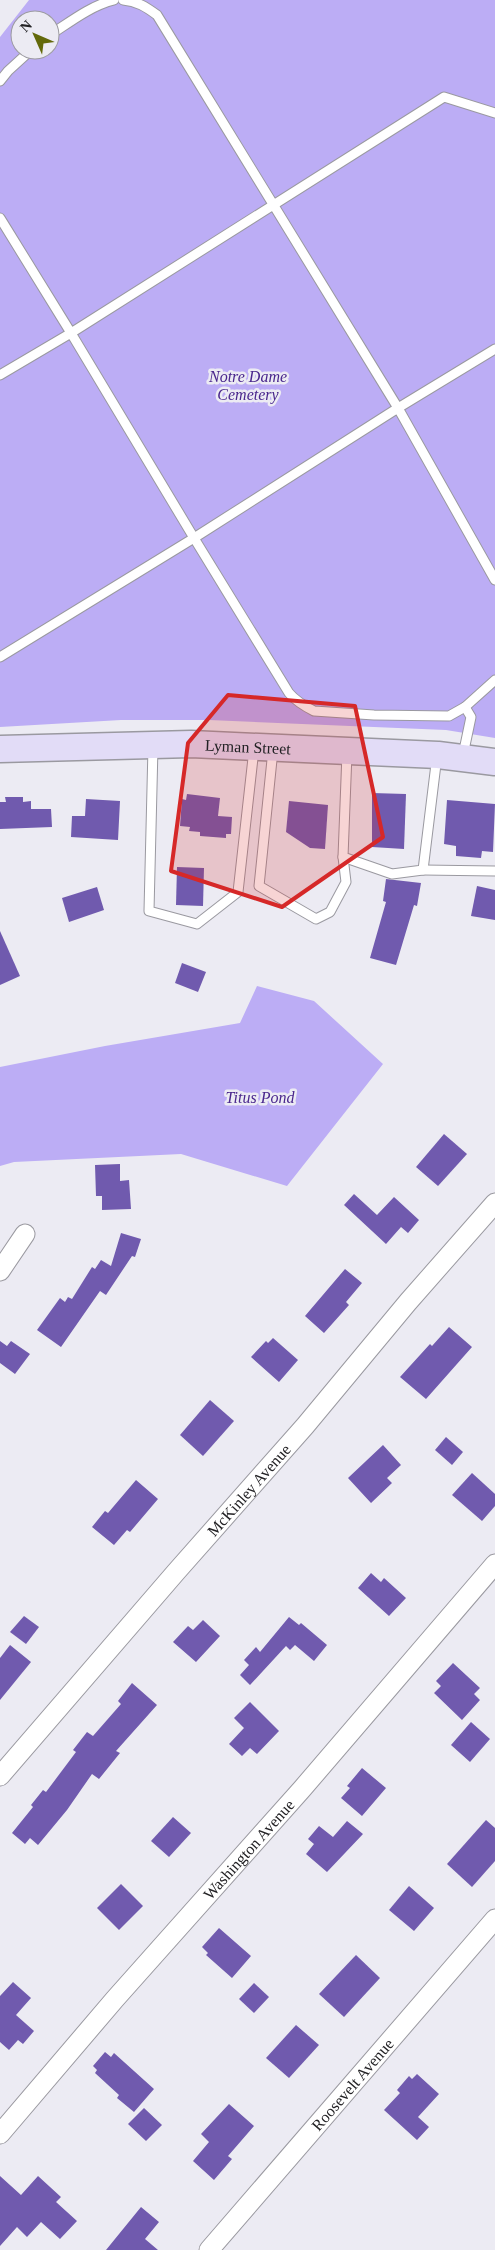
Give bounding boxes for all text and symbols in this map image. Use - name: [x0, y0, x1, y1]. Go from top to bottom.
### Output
- north arrow: [10, 10, 60, 60]
- text: N: [17, 17, 35, 35]
- park label: Notre Dame Cemetery: [208, 368, 287, 404]
- street label: Lyman Street: [205, 737, 292, 757]
- park label: Titus Pond: [226, 1089, 295, 1106]
- street label: McKinley Avenue: [204, 1441, 294, 1540]
- street label: Washington Avenue: [200, 1796, 298, 1903]
- street label: Roosevelt Avenue: [308, 2035, 397, 2134]

